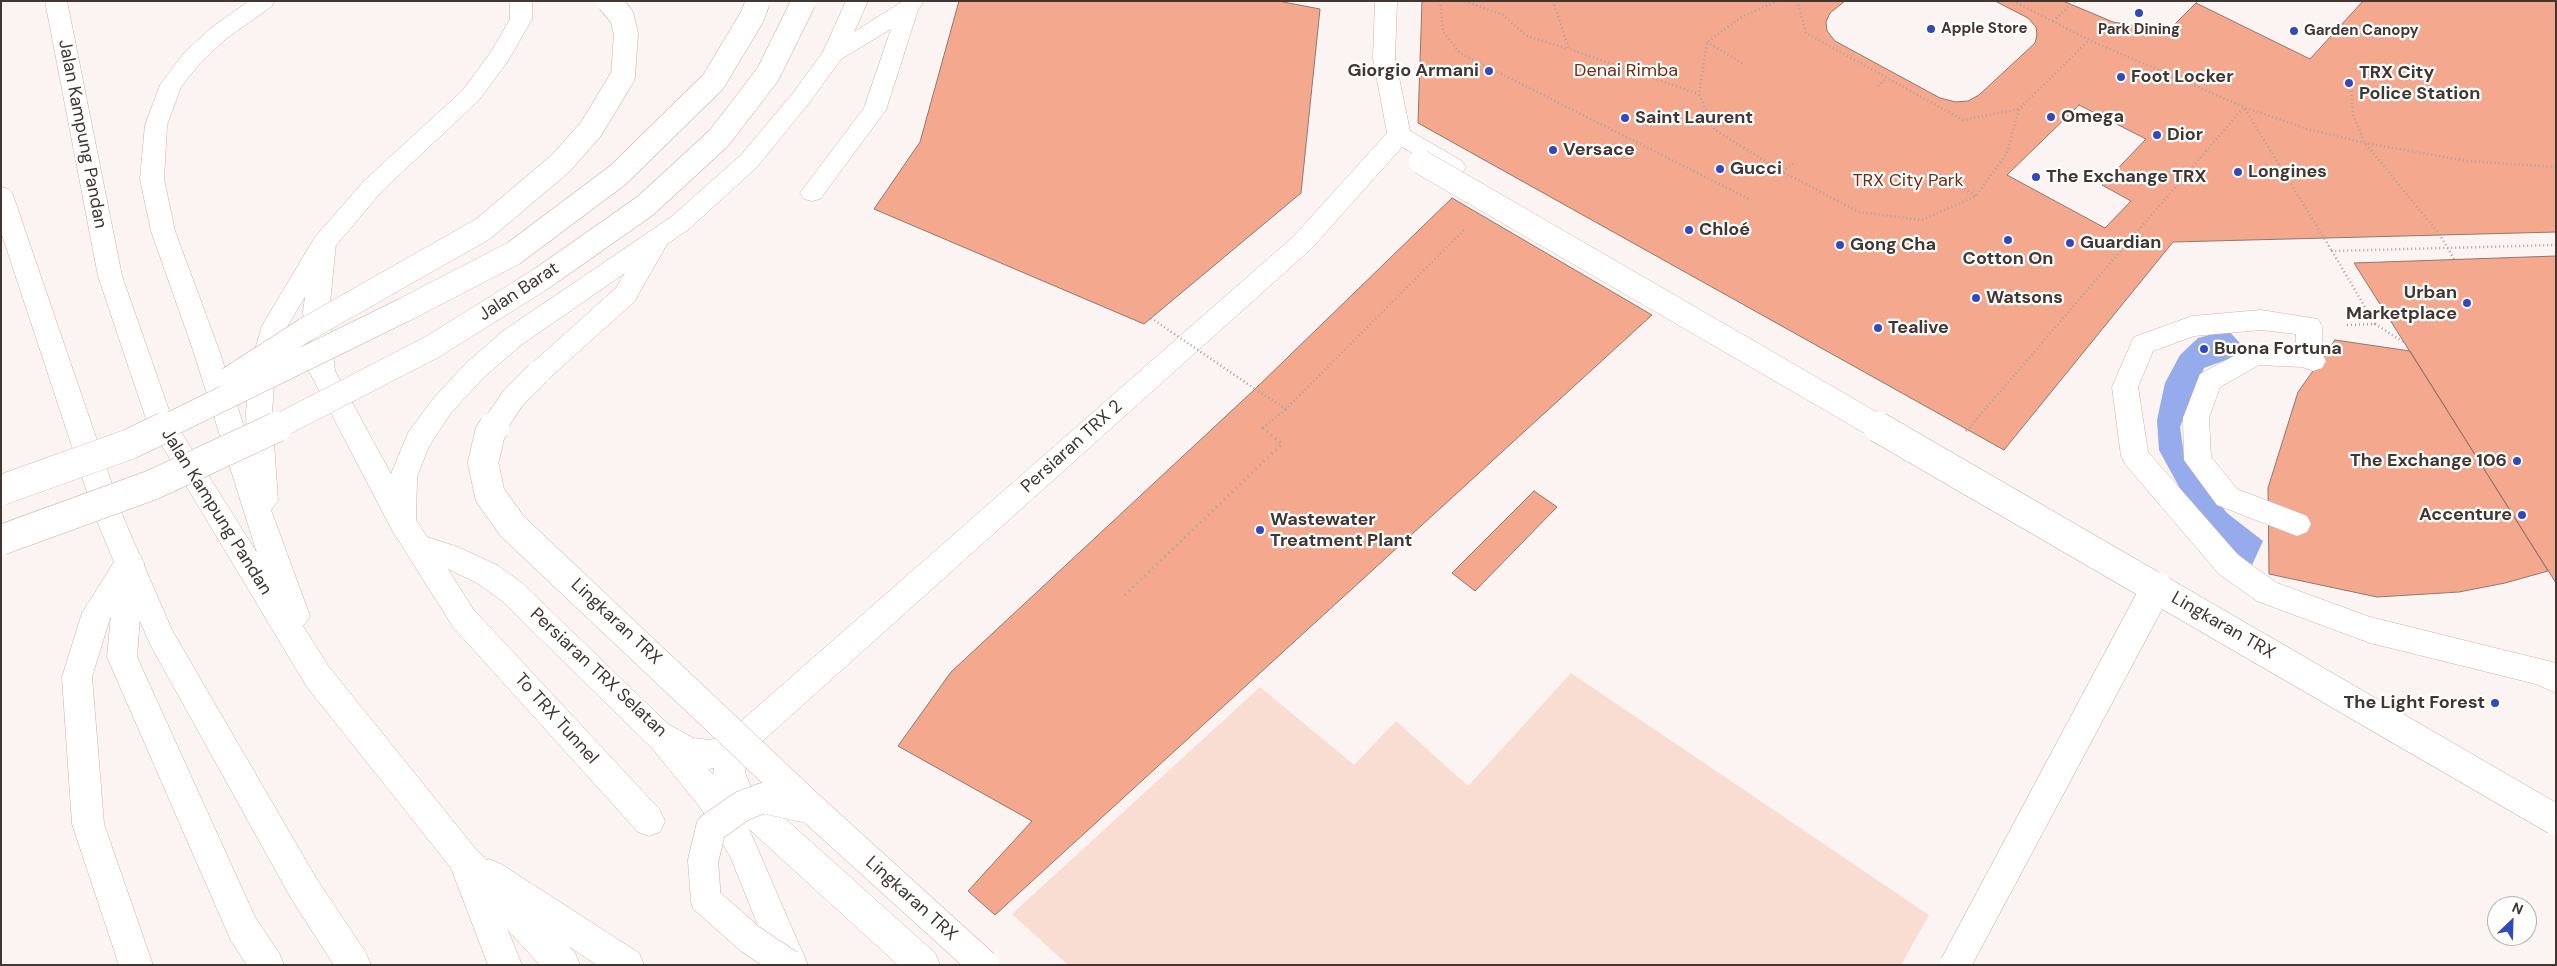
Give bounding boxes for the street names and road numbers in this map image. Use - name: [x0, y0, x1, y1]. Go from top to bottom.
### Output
- street label: Jalan Kampung Pandan: [53, 38, 111, 230]
- street label: Jalan Barat: [475, 258, 563, 326]
- street label: Persiaran TRX 2: [1017, 396, 1127, 498]
- street label: Jalan Kampung Pandan: [156, 425, 276, 599]
- street label: Lingkaran TRX: [566, 574, 666, 670]
- street label: Lingkaran TRX: [2167, 588, 2279, 664]
- street label: Persiaran TRX Selatan: [525, 604, 671, 742]
- street label: To TRX Tunnel: [510, 669, 602, 769]
- street label: Lingkaran TRX: [861, 852, 961, 946]

